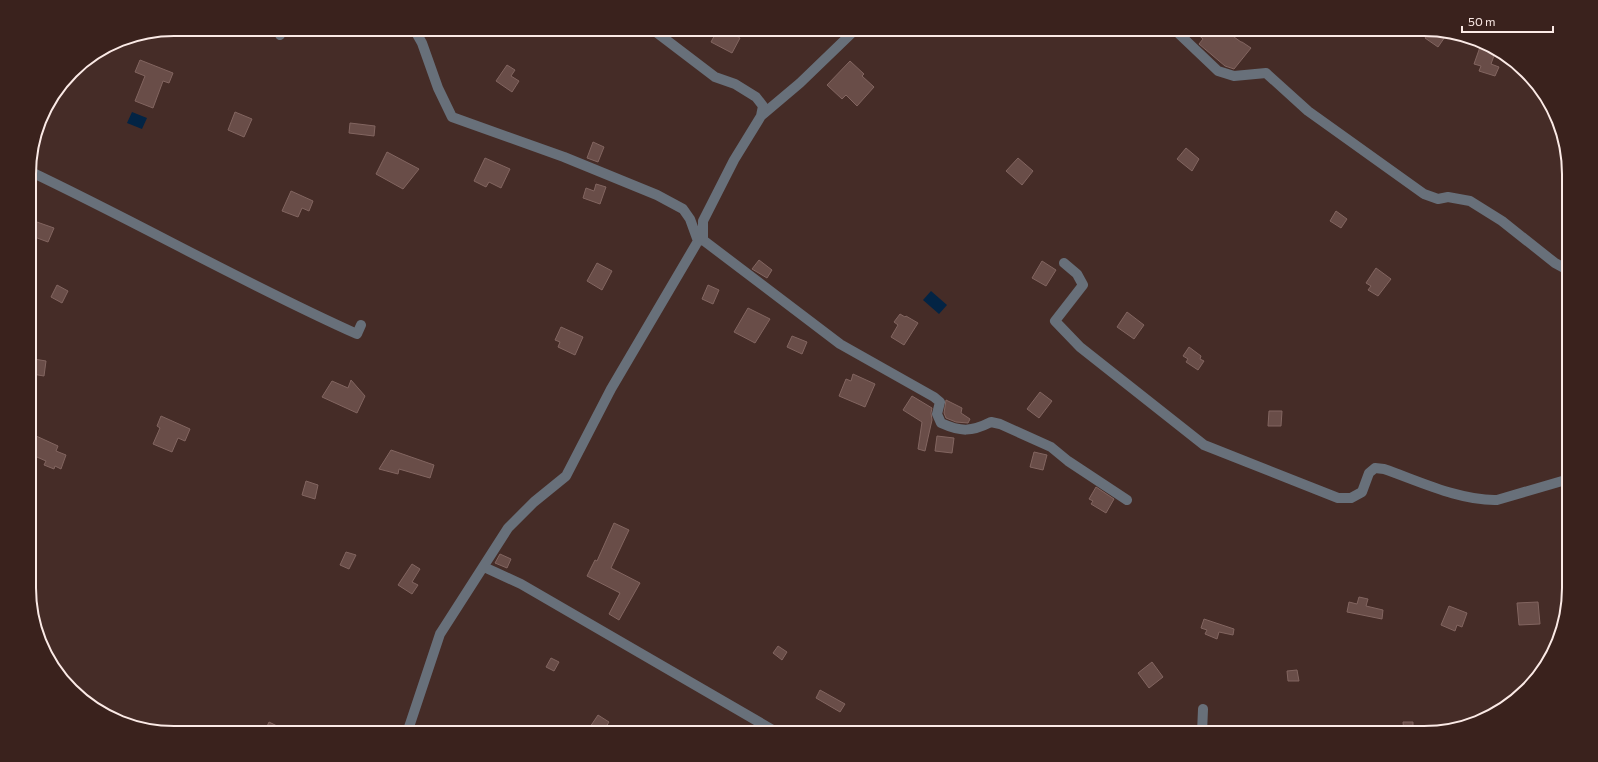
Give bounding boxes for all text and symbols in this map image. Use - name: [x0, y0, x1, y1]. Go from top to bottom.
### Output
- scale bar: [1462, 8, 1553, 34]
- text: 50 m: [1468, 14, 1496, 28]

